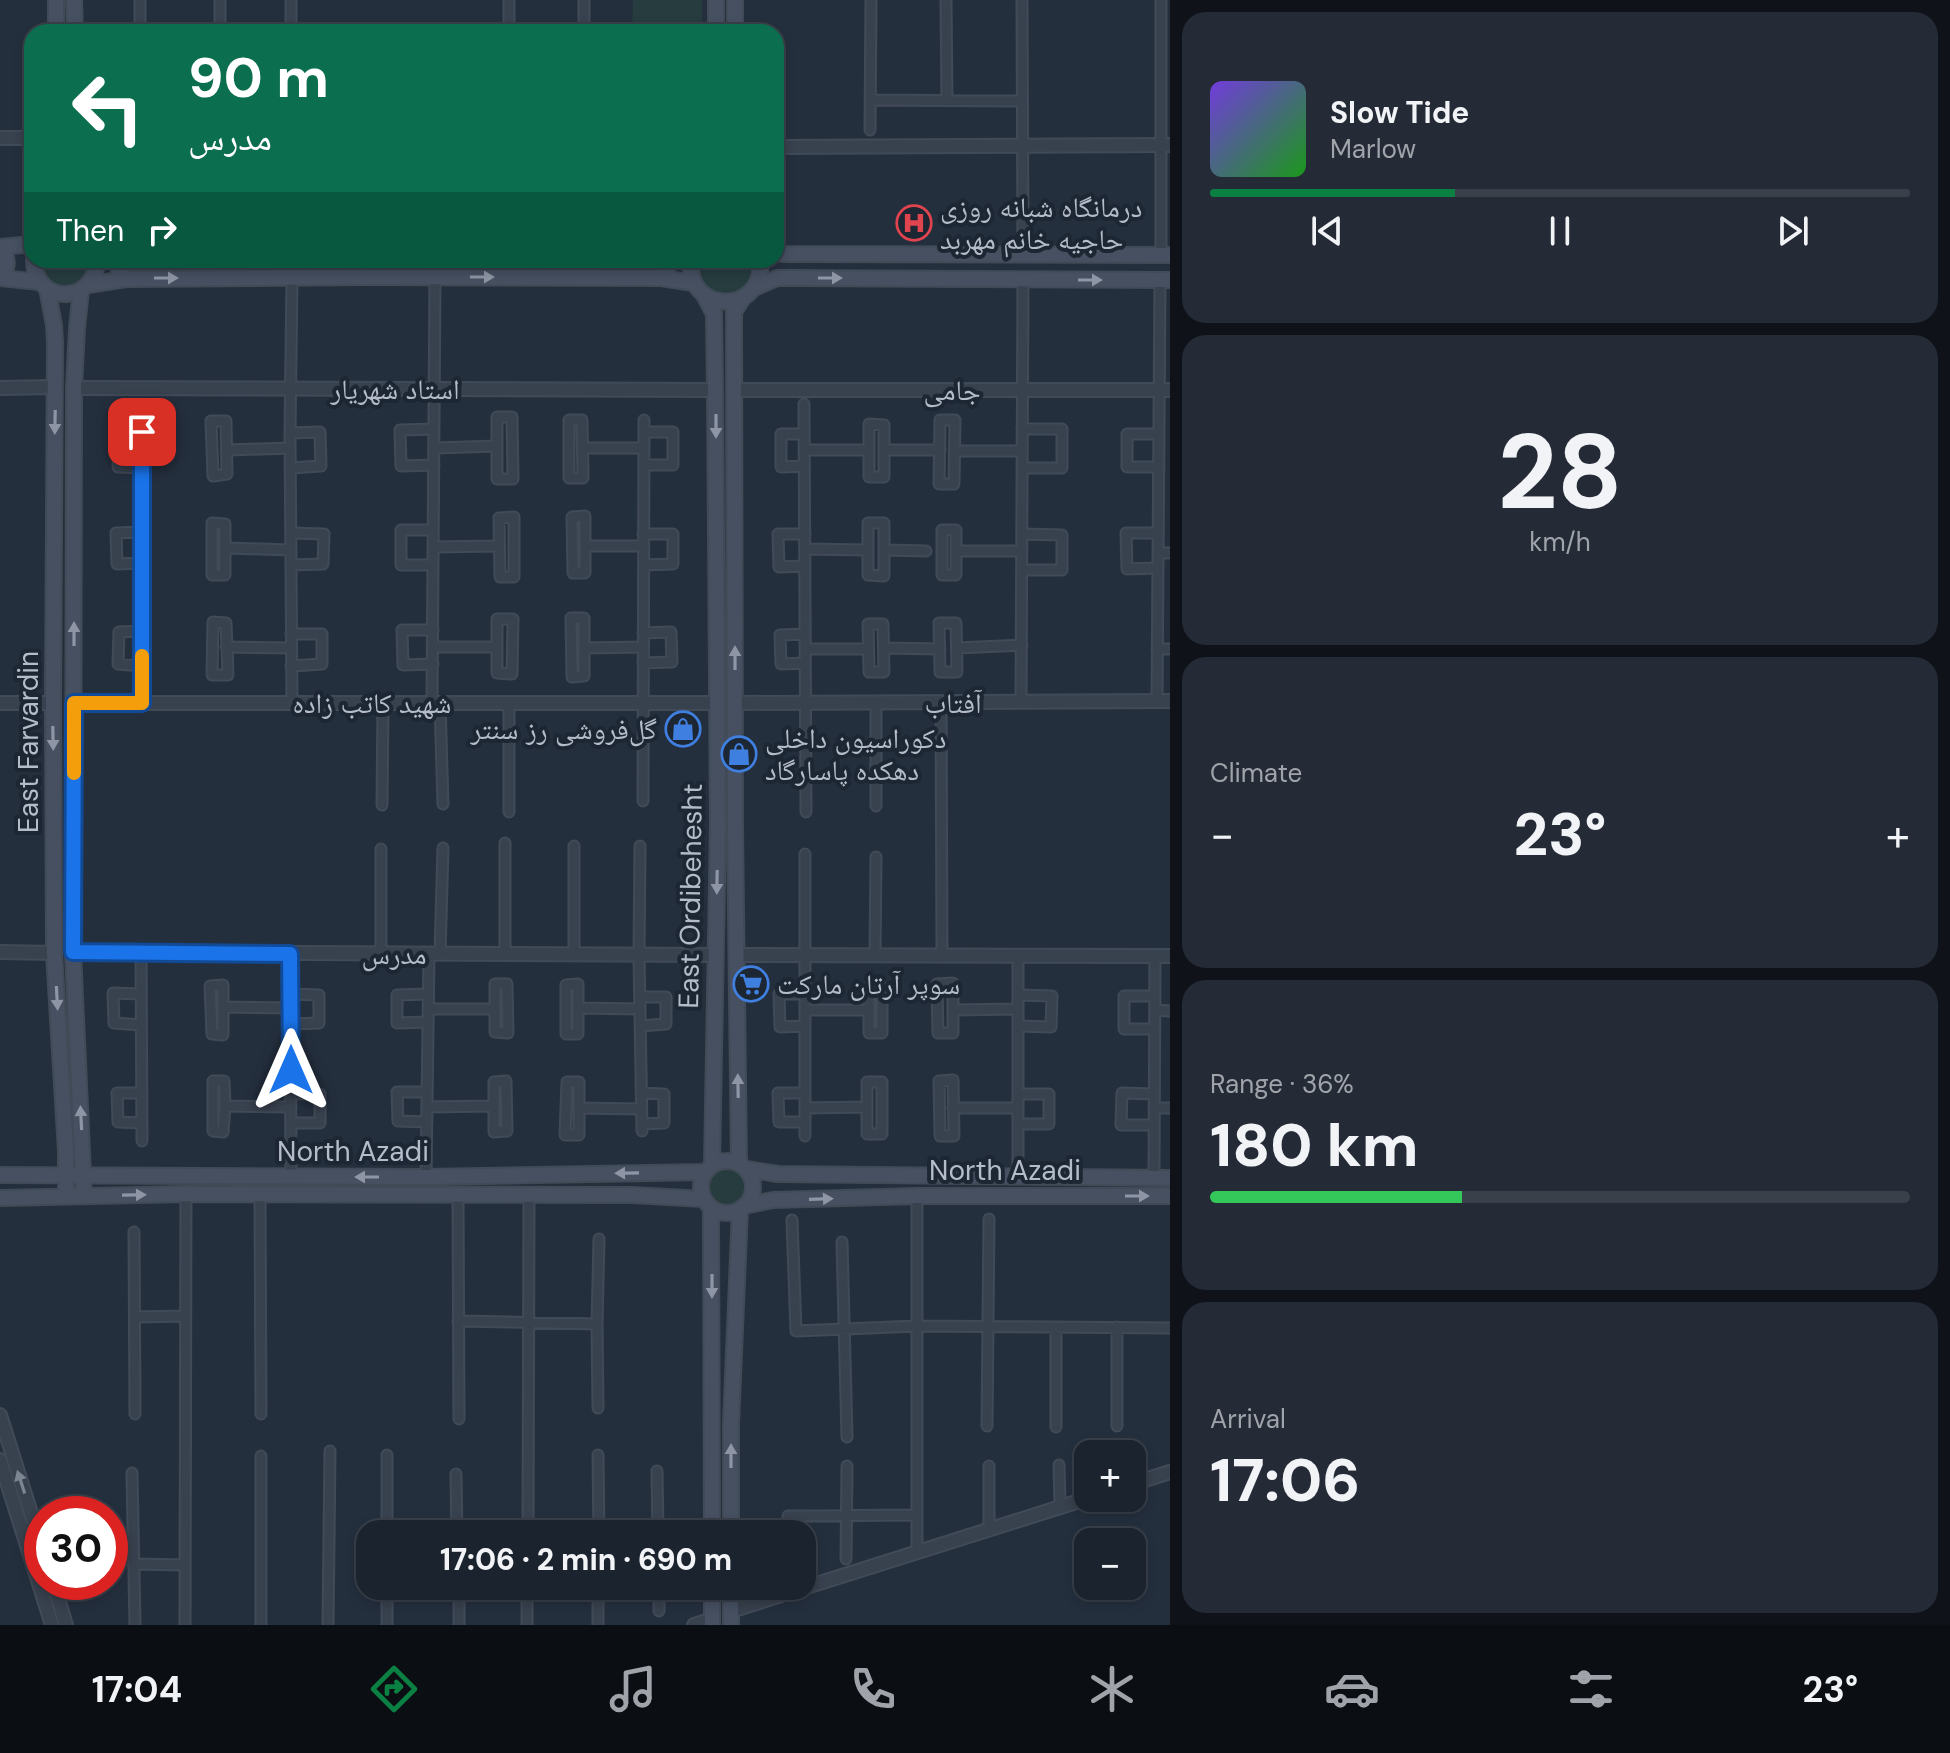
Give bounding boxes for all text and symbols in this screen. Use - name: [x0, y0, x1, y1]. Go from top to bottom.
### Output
- text: 90 m: [188, 41, 329, 114]
- icon: left: [56, 56, 160, 160]
- text: Slow Tide: [1330, 93, 1469, 132]
- text: مدرس: [188, 114, 272, 161]
- text: Marlow: [1330, 132, 1416, 166]
- place label: درمانگاه شبانه‌ روزی حاجیه‌ خانم مهربد: [940, 189, 1142, 258]
- hospital icon: درمانگاه شبانه‌ روزی حاجیه‌ خانم مهربد: [895, 204, 933, 242]
- icon: right: [140, 208, 184, 252]
- icon: previous: [1305, 209, 1349, 253]
- icon: pause: [1538, 209, 1582, 253]
- icon: next: [1771, 209, 1815, 253]
- text: Then: [56, 211, 124, 250]
- one-way arrow: [470, 271, 495, 283]
- one-way arrow: [154, 272, 179, 284]
- one-way arrow: [818, 272, 843, 284]
- one-way arrow: [1078, 274, 1103, 286]
- street label: استاد شهریار: [329, 371, 460, 408]
- street label: جامی: [924, 372, 980, 409]
- pin: [108, 398, 176, 466]
- text: 28: [1497, 405, 1623, 540]
- one-way arrow: [49, 410, 61, 435]
- icon: arrive: [120, 410, 164, 454]
- one-way arrow: [710, 414, 722, 439]
- text: km/h: [1529, 525, 1591, 559]
- one-way arrow: [68, 621, 80, 646]
- one-way arrow: [729, 645, 741, 670]
- street label: East Farvardin: [10, 651, 47, 833]
- street label: شهید کاتب زاده: [292, 685, 452, 722]
- street label: آفتاب: [924, 685, 982, 722]
- shop icon: گل‌فروشی رز سنتر: [664, 710, 702, 748]
- place label: گل‌فروشی رز سنتر: [469, 711, 657, 748]
- place label: دکوراسیون داخلی دهکده پاسارگاد: [765, 720, 946, 789]
- one-way arrow: [47, 726, 60, 751]
- shop icon: دکوراسیون داخلی دهکده پاسارگاد: [720, 735, 758, 773]
- text: Climate: [1210, 756, 1302, 790]
- street label: East Ordibehesht: [670, 783, 711, 1009]
- text: 23°: [1514, 795, 1606, 874]
- text: −: [1210, 806, 1234, 864]
- text: +: [1886, 806, 1910, 864]
- one-way arrow: [710, 870, 723, 895]
- street label: مدرس: [361, 936, 427, 973]
- supermarket icon: سوپر آرتان مارکت: [732, 965, 770, 1003]
- place label: سوپر آرتان مارکت: [777, 966, 960, 1003]
- one-way arrow: [51, 986, 64, 1011]
- position arrow: [249, 1028, 333, 1112]
- text: Range · 36%: [1210, 1067, 1354, 1101]
- one-way arrow: [732, 1073, 744, 1098]
- one-way arrow: [74, 1105, 87, 1130]
- text: 180 km: [1210, 1106, 1418, 1185]
- street label: North Azadi: [277, 1133, 429, 1170]
- street label: North Azadi: [929, 1152, 1081, 1189]
- one-way arrow: [614, 1167, 639, 1180]
- one-way arrow: [354, 1171, 379, 1183]
- one-way arrow: [122, 1189, 147, 1202]
- one-way arrow: [1125, 1190, 1150, 1202]
- one-way arrow: [809, 1192, 834, 1205]
- one-way arrow: [706, 1274, 718, 1299]
- text: Arrival: [1210, 1402, 1286, 1436]
- map controls: [1074, 1440, 1146, 1600]
- button: +: [1074, 1440, 1146, 1512]
- text: 17:06: [1210, 1441, 1360, 1520]
- one-way arrow: [725, 1443, 737, 1468]
- one-way arrow: [14, 1469, 27, 1493]
- speed limit sign: 30: [24, 1496, 128, 1600]
- button: −: [1074, 1528, 1146, 1600]
- text: 17:06 · 2 min · 690 m: [440, 1540, 732, 1579]
- icon: directions: [366, 1661, 422, 1717]
- icon: music: [605, 1661, 661, 1717]
- icon: phone: [845, 1661, 901, 1717]
- icon: climate: [1084, 1661, 1140, 1717]
- icon: car: [1324, 1661, 1380, 1717]
- icon: filters: [1563, 1661, 1619, 1717]
- text: 17:04: [92, 1666, 182, 1713]
- text: 23°: [1803, 1666, 1858, 1713]

